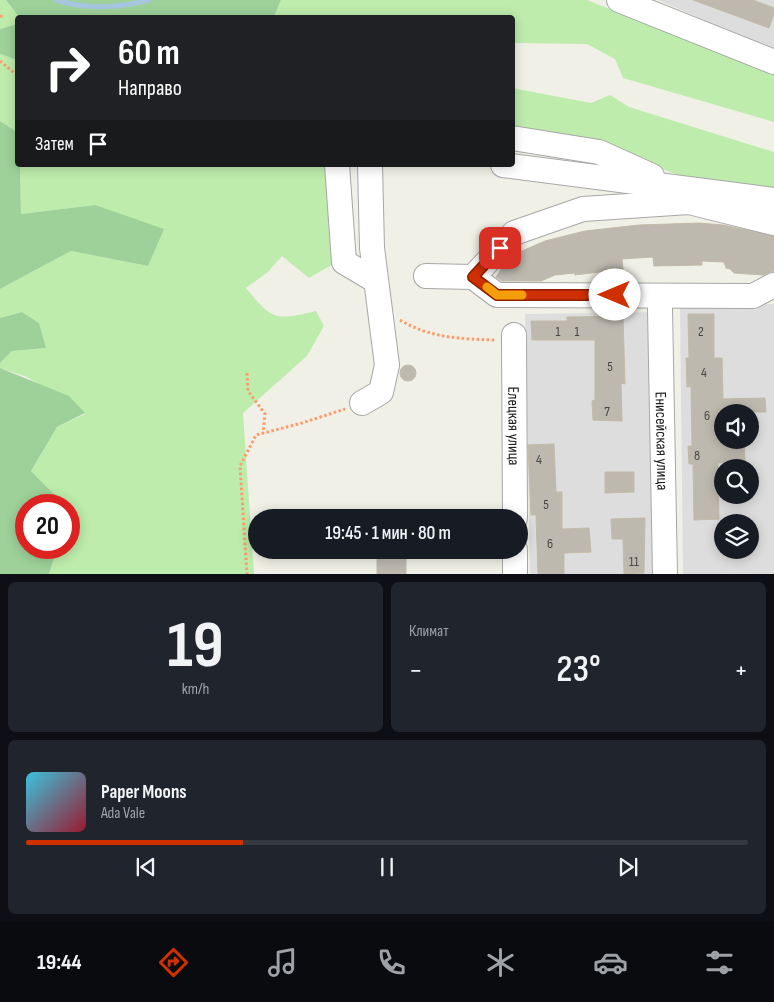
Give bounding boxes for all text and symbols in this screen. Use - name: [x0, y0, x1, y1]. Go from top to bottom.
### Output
- text: 60 m: [118, 32, 180, 75]
- icon: right: [35, 35, 100, 100]
- text: Направо: [118, 75, 182, 102]
- icon: arrive: [84, 130, 112, 158]
- text: Затем: [35, 133, 74, 156]
- pin: [479, 227, 521, 269]
- icon: arrive: [486, 234, 514, 262]
- position arrow: [588, 268, 640, 320]
- house number: 1: [556, 323, 561, 340]
- house number: 1: [575, 323, 580, 340]
- house number: 2: [698, 323, 704, 340]
- house number: 5: [607, 358, 613, 375]
- house number: 4: [701, 364, 707, 381]
- street label: Елецкая улица: [503, 386, 523, 466]
- street label: Енисейская улица: [651, 392, 671, 490]
- house number: 7: [604, 403, 610, 420]
- map controls: [714, 404, 759, 559]
- button: sound: [714, 404, 759, 449]
- house number: 6: [704, 407, 710, 424]
- house number: 8: [694, 447, 700, 464]
- house number: 4: [536, 451, 542, 468]
- button: search: [714, 459, 759, 504]
- speed limit sign: 20: [15, 494, 80, 559]
- house number: 5: [543, 496, 549, 513]
- button: layers: [714, 514, 759, 559]
- text: 19:45 · 1 мин · 80 m: [325, 522, 451, 545]
- house number: 6: [547, 535, 553, 552]
- house number: 11: [629, 553, 639, 570]
- text: 19: [167, 608, 224, 686]
- text: Климат: [409, 622, 449, 641]
- text: 23°: [556, 647, 601, 692]
- text: −: [409, 654, 423, 687]
- text: +: [734, 654, 748, 687]
- text: km/h: [182, 680, 209, 699]
- text: Paper Moons: [101, 781, 187, 804]
- text: Ada Vale: [101, 804, 145, 823]
- icon: previous: [132, 853, 160, 881]
- icon: pause: [373, 853, 401, 881]
- icon: next: [614, 853, 642, 881]
- icon: directions: [156, 945, 191, 980]
- icon: music: [265, 945, 300, 980]
- icon: phone: [374, 945, 409, 980]
- icon: climate: [483, 945, 518, 980]
- icon: car: [593, 945, 628, 980]
- icon: filters: [702, 945, 737, 980]
- text: 19:44: [37, 949, 82, 976]

